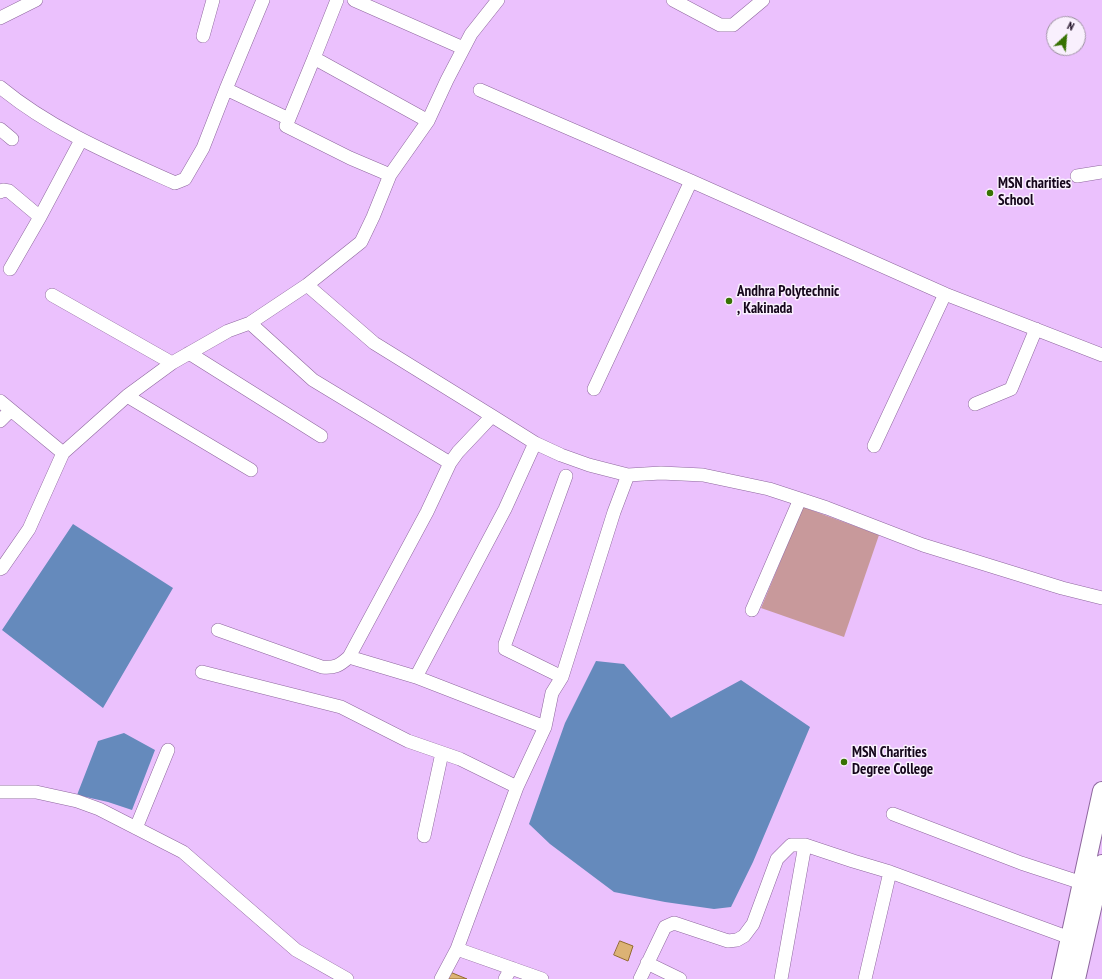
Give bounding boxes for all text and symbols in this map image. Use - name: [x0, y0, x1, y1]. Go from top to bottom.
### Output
- north arrow: [1046, 16, 1086, 56]
- text: N: [1065, 19, 1077, 34]
- place label: MSN charities School: [998, 175, 1071, 210]
- marker: MSN charities School: [985, 188, 995, 198]
- place label: Andhra Polytechnic , Kakinada: [737, 283, 839, 318]
- marker: Andhra Polytechnic , Kakinada: [724, 296, 734, 306]
- place label: MSN Charities Degree College: [852, 744, 933, 779]
- marker: MSN Charities Degree College: [839, 757, 849, 767]

